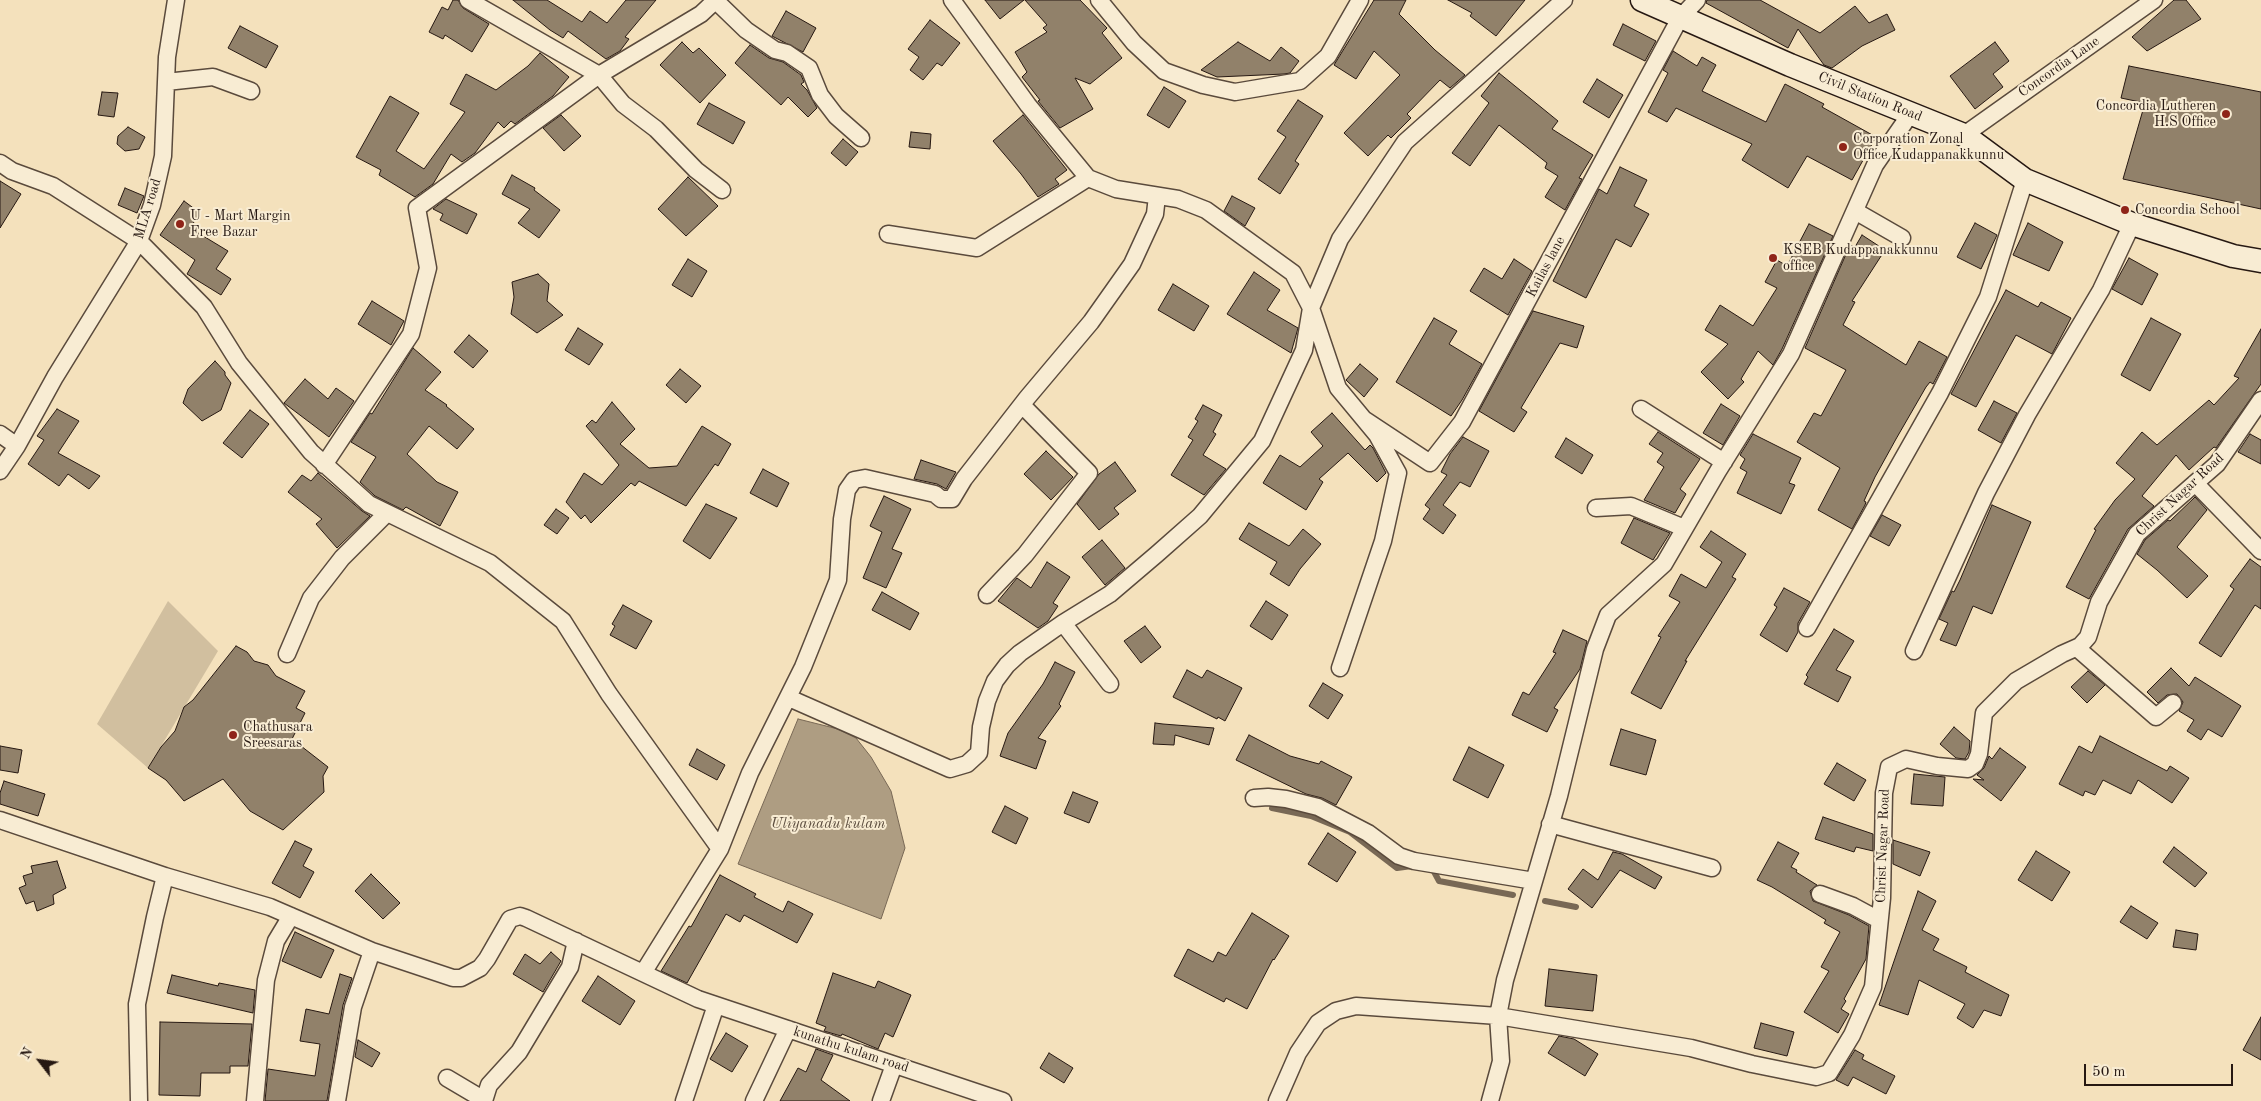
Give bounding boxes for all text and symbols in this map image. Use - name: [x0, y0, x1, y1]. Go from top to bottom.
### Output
- street label: Concordia Lane: [2015, 33, 2103, 101]
- street label: Civil Station Road: [1815, 68, 1925, 126]
- place label: Concordia Lutheren H.S Office: [2096, 98, 2216, 130]
- marker: Concordia Lutheren H.S Office: [2220, 108, 2232, 120]
- place label: Corporation Zonal Office Kudappanakkunnu: [1853, 131, 2004, 164]
- marker: Corporation Zonal Office Kudappanakkunnu: [1837, 141, 1849, 153]
- street label: MLA road: [131, 177, 165, 241]
- place label: Concordia School: [2135, 202, 2240, 218]
- marker: Concordia School: [2119, 204, 2131, 216]
- place label: U - Mart Margin Free Bazar: [190, 208, 290, 240]
- marker: U - Mart Margin Free Bazar: [174, 218, 186, 230]
- street label: Kailas lane: [1523, 234, 1569, 300]
- place label: KSEB Kudappanakkunnu office: [1783, 242, 1938, 274]
- marker: KSEB Kudappanakkunnu office: [1767, 252, 1779, 264]
- street label: Christ Nagar Road: [2132, 450, 2228, 540]
- place label: Chathusara Sreesaras: [243, 719, 313, 752]
- marker: Chathusara Sreesaras: [227, 729, 239, 741]
- street label: Christ Nagar Road: [1873, 789, 1893, 903]
- water label: Uliyanadu kulam: [771, 815, 885, 833]
- street label: kunathu kulam road: [791, 1023, 911, 1077]
- north arrow: [15, 1036, 65, 1086]
- text: N: [18, 1045, 36, 1062]
- scale bar: [2086, 1054, 2235, 1086]
- text: 50 m: [2092, 1065, 2126, 1080]

